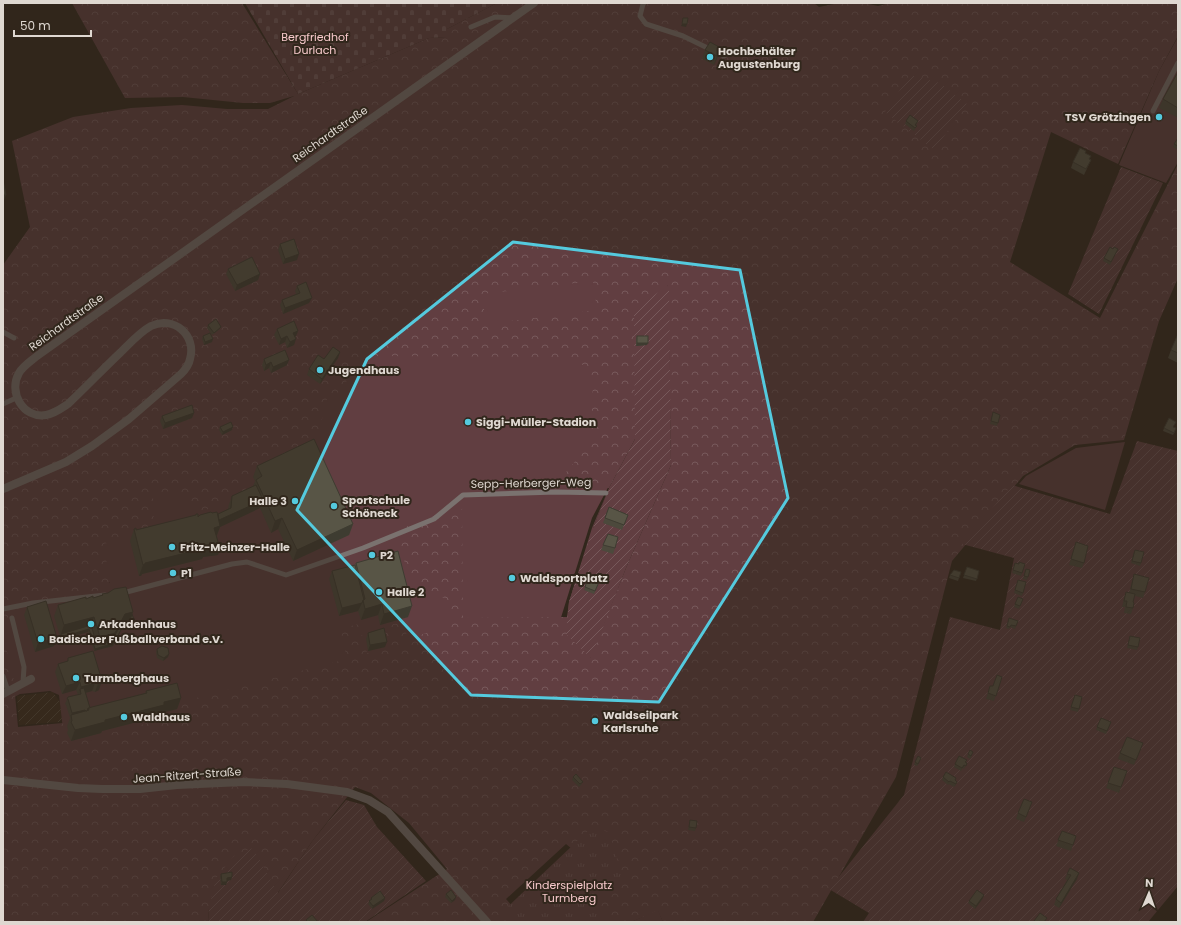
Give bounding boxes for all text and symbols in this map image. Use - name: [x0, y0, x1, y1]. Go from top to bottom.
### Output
- scale bar: [14, 12, 91, 38]
- text: 50 m: [20, 17, 51, 34]
- park label: Bergfriedhof Durlach: [281, 29, 349, 58]
- place label: Hochbehälter Augustenburg: [718, 43, 800, 72]
- marker: Hochbehälter Augustenburg: [705, 52, 715, 62]
- street label: Reichardtstraße: [289, 102, 371, 166]
- place label: TSV Grötzingen: [1065, 109, 1151, 125]
- marker: TSV Grötzingen: [1154, 112, 1164, 122]
- street label: Reichardtstraße: [25, 289, 107, 354]
- place label: Jugendhaus: [328, 362, 399, 378]
- marker: Jugendhaus: [315, 365, 325, 375]
- place label: Siggi-Müller-Stadion: [476, 414, 596, 430]
- marker: Siggi-Müller-Stadion: [463, 417, 473, 427]
- street label: Sepp-Herberger-Weg: [471, 474, 591, 492]
- place label: Sportschule Schöneck: [342, 492, 410, 521]
- place label: Halle 3: [249, 493, 287, 509]
- marker: Halle 3: [290, 496, 300, 506]
- marker: Sportschule Schöneck: [329, 501, 339, 511]
- place label: Fritz-Meinzer-Halle: [180, 539, 290, 555]
- marker: Fritz-Meinzer-Halle: [167, 542, 177, 552]
- place label: P2: [380, 547, 393, 563]
- marker: P2: [367, 550, 377, 560]
- place label: P1: [181, 565, 192, 581]
- marker: P1: [168, 568, 178, 578]
- place label: Waldsportplatz: [520, 570, 608, 586]
- marker: Waldsportplatz: [507, 573, 517, 583]
- place label: Halle 2: [387, 584, 424, 600]
- marker: Halle 2: [374, 587, 384, 597]
- place label: Arkadenhaus: [99, 616, 176, 632]
- marker: Arkadenhaus: [86, 619, 96, 629]
- place label: Badischer Fußballverband e.V.: [49, 631, 223, 647]
- marker: Badischer Fußballverband e.V.: [36, 634, 46, 644]
- place label: Turmberghaus: [84, 670, 169, 686]
- marker: Turmberghaus: [71, 673, 81, 683]
- place label: Waldseilpark Karlsruhe: [603, 707, 679, 736]
- place label: Waldhaus: [132, 709, 190, 725]
- marker: Waldhaus: [119, 712, 129, 722]
- marker: Waldseilpark Karlsruhe: [590, 716, 600, 726]
- street label: Jean-Ritzert-Straße: [132, 763, 242, 787]
- north arrow: [1129, 873, 1169, 913]
- text: N: [1145, 875, 1154, 891]
- park label: Kinderspielplatz Turmberg: [526, 877, 612, 906]

